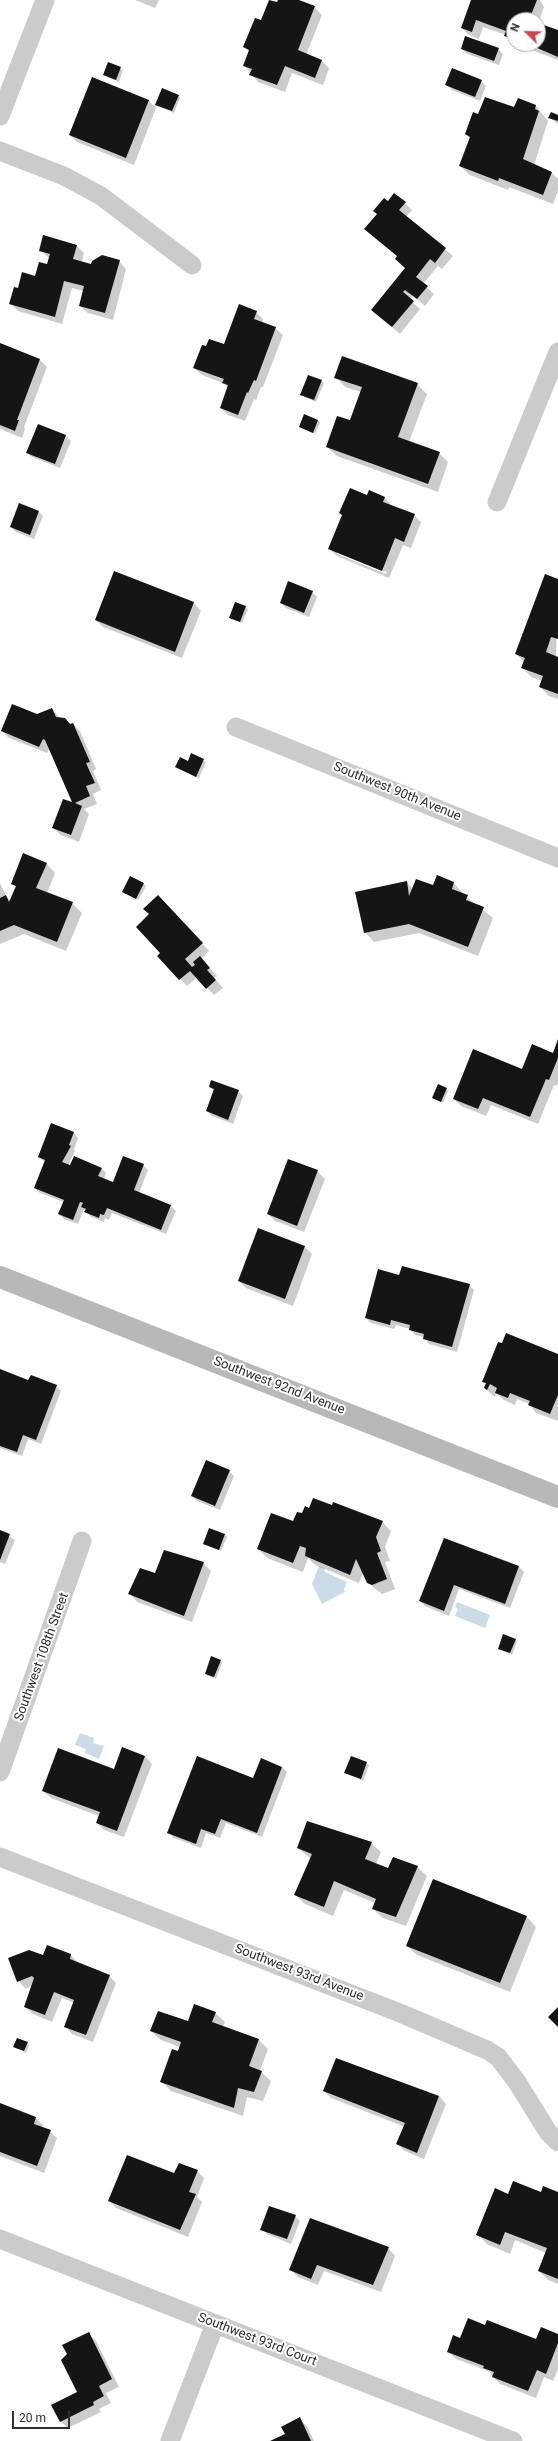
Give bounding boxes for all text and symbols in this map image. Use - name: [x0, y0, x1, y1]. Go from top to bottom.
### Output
- north arrow: [506, 12, 546, 52]
- text: N: [508, 21, 523, 34]
- street label: Southwest 90th Avenue: [331, 759, 463, 825]
- street label: Southwest 92nd Avenue: [211, 1354, 347, 1418]
- street label: Southwest 108th Street: [12, 1591, 72, 1723]
- street label: Southwest 93rd Avenue: [232, 1941, 366, 2005]
- street label: Southwest 93rd Court: [195, 2310, 319, 2370]
- scale bar: [14, 2403, 72, 2429]
- text: 20 m: [19, 2411, 46, 2425]

